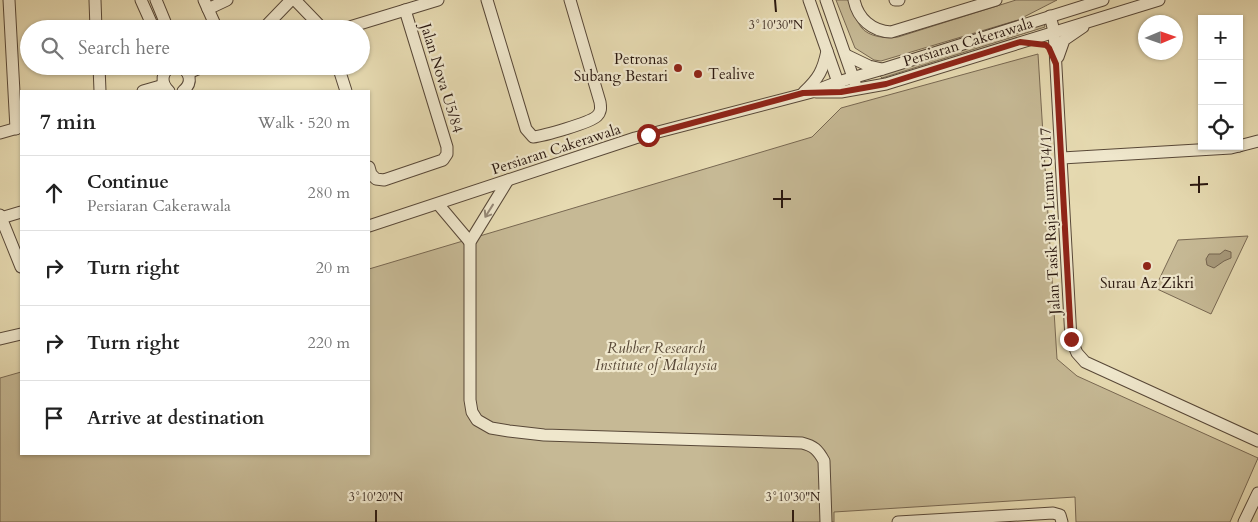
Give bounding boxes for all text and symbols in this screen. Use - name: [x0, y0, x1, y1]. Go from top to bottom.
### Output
- street label: Persiaran Cakerawala: [901, 13, 1036, 71]
- north arrow: [1138, 15, 1183, 60]
- map controls: [1198, 15, 1243, 150]
- button: +: [1198, 15, 1243, 60]
- text: 3°10'30"N: [749, 17, 804, 33]
- street label: Jalan Nova U5/84: [415, 19, 468, 136]
- search box: [20, 20, 370, 75]
- icon: search: [38, 34, 66, 62]
- text: Search here: [78, 35, 170, 61]
- place label: Petronas Subang Bestari: [574, 49, 668, 86]
- button: −: [1198, 60, 1243, 105]
- marker: Petronas Subang Bestari: [672, 62, 684, 74]
- place label: Tealive: [708, 64, 755, 84]
- marker: Tealive: [692, 68, 704, 80]
- button: locate: [1198, 105, 1243, 150]
- text: 7 min: [40, 108, 96, 137]
- text: Walk · 520 m: [258, 112, 350, 134]
- street label: Persiaran Cakerawala: [489, 118, 624, 179]
- route start: [637, 124, 660, 147]
- street label: Jalan Tasik Raja Lumu U4/17: [1035, 127, 1065, 317]
- text: Continue: [87, 169, 169, 195]
- icon: ahead: [40, 179, 68, 207]
- text: 280 m: [308, 182, 350, 204]
- text: Persiaran Cakerawala: [87, 195, 231, 217]
- one-way arrow: [483, 204, 494, 218]
- icon: right: [40, 254, 68, 282]
- text: Turn right: [87, 255, 179, 281]
- text: 20 m: [316, 257, 350, 279]
- marker: Surau Az Zikri: [1141, 260, 1153, 272]
- place label: Surau Az Zikri: [1100, 273, 1194, 293]
- route end: [1060, 328, 1083, 351]
- icon: right: [40, 329, 68, 357]
- text: Turn right: [87, 330, 179, 356]
- text: 220 m: [308, 332, 350, 354]
- park label: Rubber Research Institute of Malaysia: [595, 338, 717, 375]
- icon: arrive: [40, 404, 68, 432]
- text: Arrive at destination: [87, 405, 264, 431]
- text: 3°10'20"N: [349, 489, 404, 505]
- text: 3°10'30"N: [766, 489, 821, 505]

